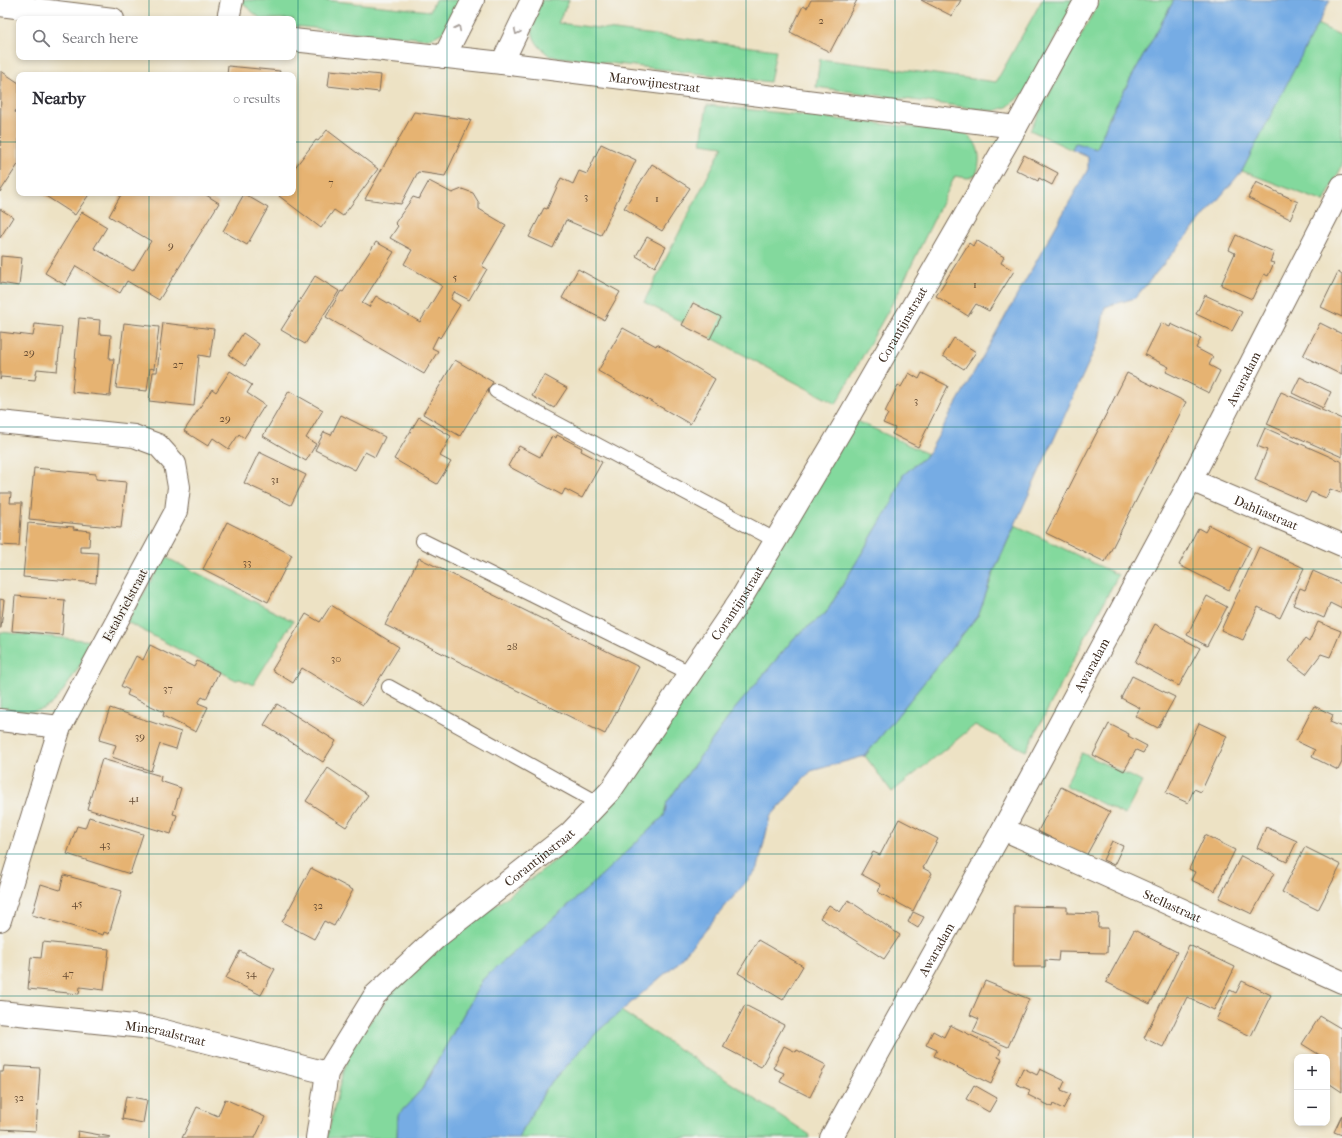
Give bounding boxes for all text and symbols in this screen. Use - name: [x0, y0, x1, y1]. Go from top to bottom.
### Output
- house number: 2: [818, 14, 824, 27]
- search box: [16, 16, 296, 60]
- one-way arrow: [453, 25, 461, 33]
- icon: search: [30, 27, 52, 49]
- one-way arrow: [514, 27, 522, 35]
- text: Search here: [62, 29, 138, 47]
- street label: Marowijnestraat: [608, 69, 702, 95]
- text: Nearby: [32, 88, 86, 108]
- text: 0 results: [233, 91, 280, 106]
- house number: 7: [328, 176, 334, 189]
- house number: 3: [584, 190, 588, 203]
- house number: 1: [655, 192, 659, 205]
- house number: 9: [168, 239, 174, 252]
- house number: 5: [453, 271, 458, 284]
- house number: 1: [973, 278, 977, 291]
- street label: Corantijnstraat: [874, 283, 930, 365]
- house number: 29: [23, 346, 35, 359]
- street label: Awaradam: [1222, 349, 1263, 409]
- house number: 27: [173, 358, 183, 371]
- house number: 3: [914, 394, 918, 407]
- house number: 29: [219, 412, 231, 425]
- house number: 31: [271, 473, 279, 486]
- street label: Dahliastraat: [1232, 492, 1301, 533]
- house number: 33: [242, 556, 252, 569]
- street label: Corantijnstraat: [707, 563, 766, 643]
- street label: Estabrielstraat: [99, 565, 151, 644]
- street label: Awaradam: [1070, 635, 1112, 695]
- house number: 28: [506, 640, 518, 653]
- house number: 30: [331, 652, 341, 665]
- house number: 37: [163, 682, 173, 695]
- house number: 39: [135, 730, 145, 743]
- house number: 41: [129, 792, 139, 805]
- street label: Corantijnstraat: [501, 825, 578, 889]
- house number: 43: [99, 838, 111, 851]
- street label: Stellastraat: [1141, 886, 1204, 925]
- house number: 45: [72, 897, 83, 910]
- house number: 32: [313, 899, 323, 912]
- street label: Awaradam: [915, 920, 957, 980]
- house number: 47: [62, 967, 74, 980]
- house number: 34: [245, 967, 257, 980]
- street label: Mineraalstraat: [124, 1018, 208, 1049]
- map controls: [1294, 1054, 1330, 1126]
- button: +: [1294, 1054, 1330, 1090]
- button: −: [1294, 1090, 1330, 1126]
- house number: 32: [14, 1091, 24, 1104]

